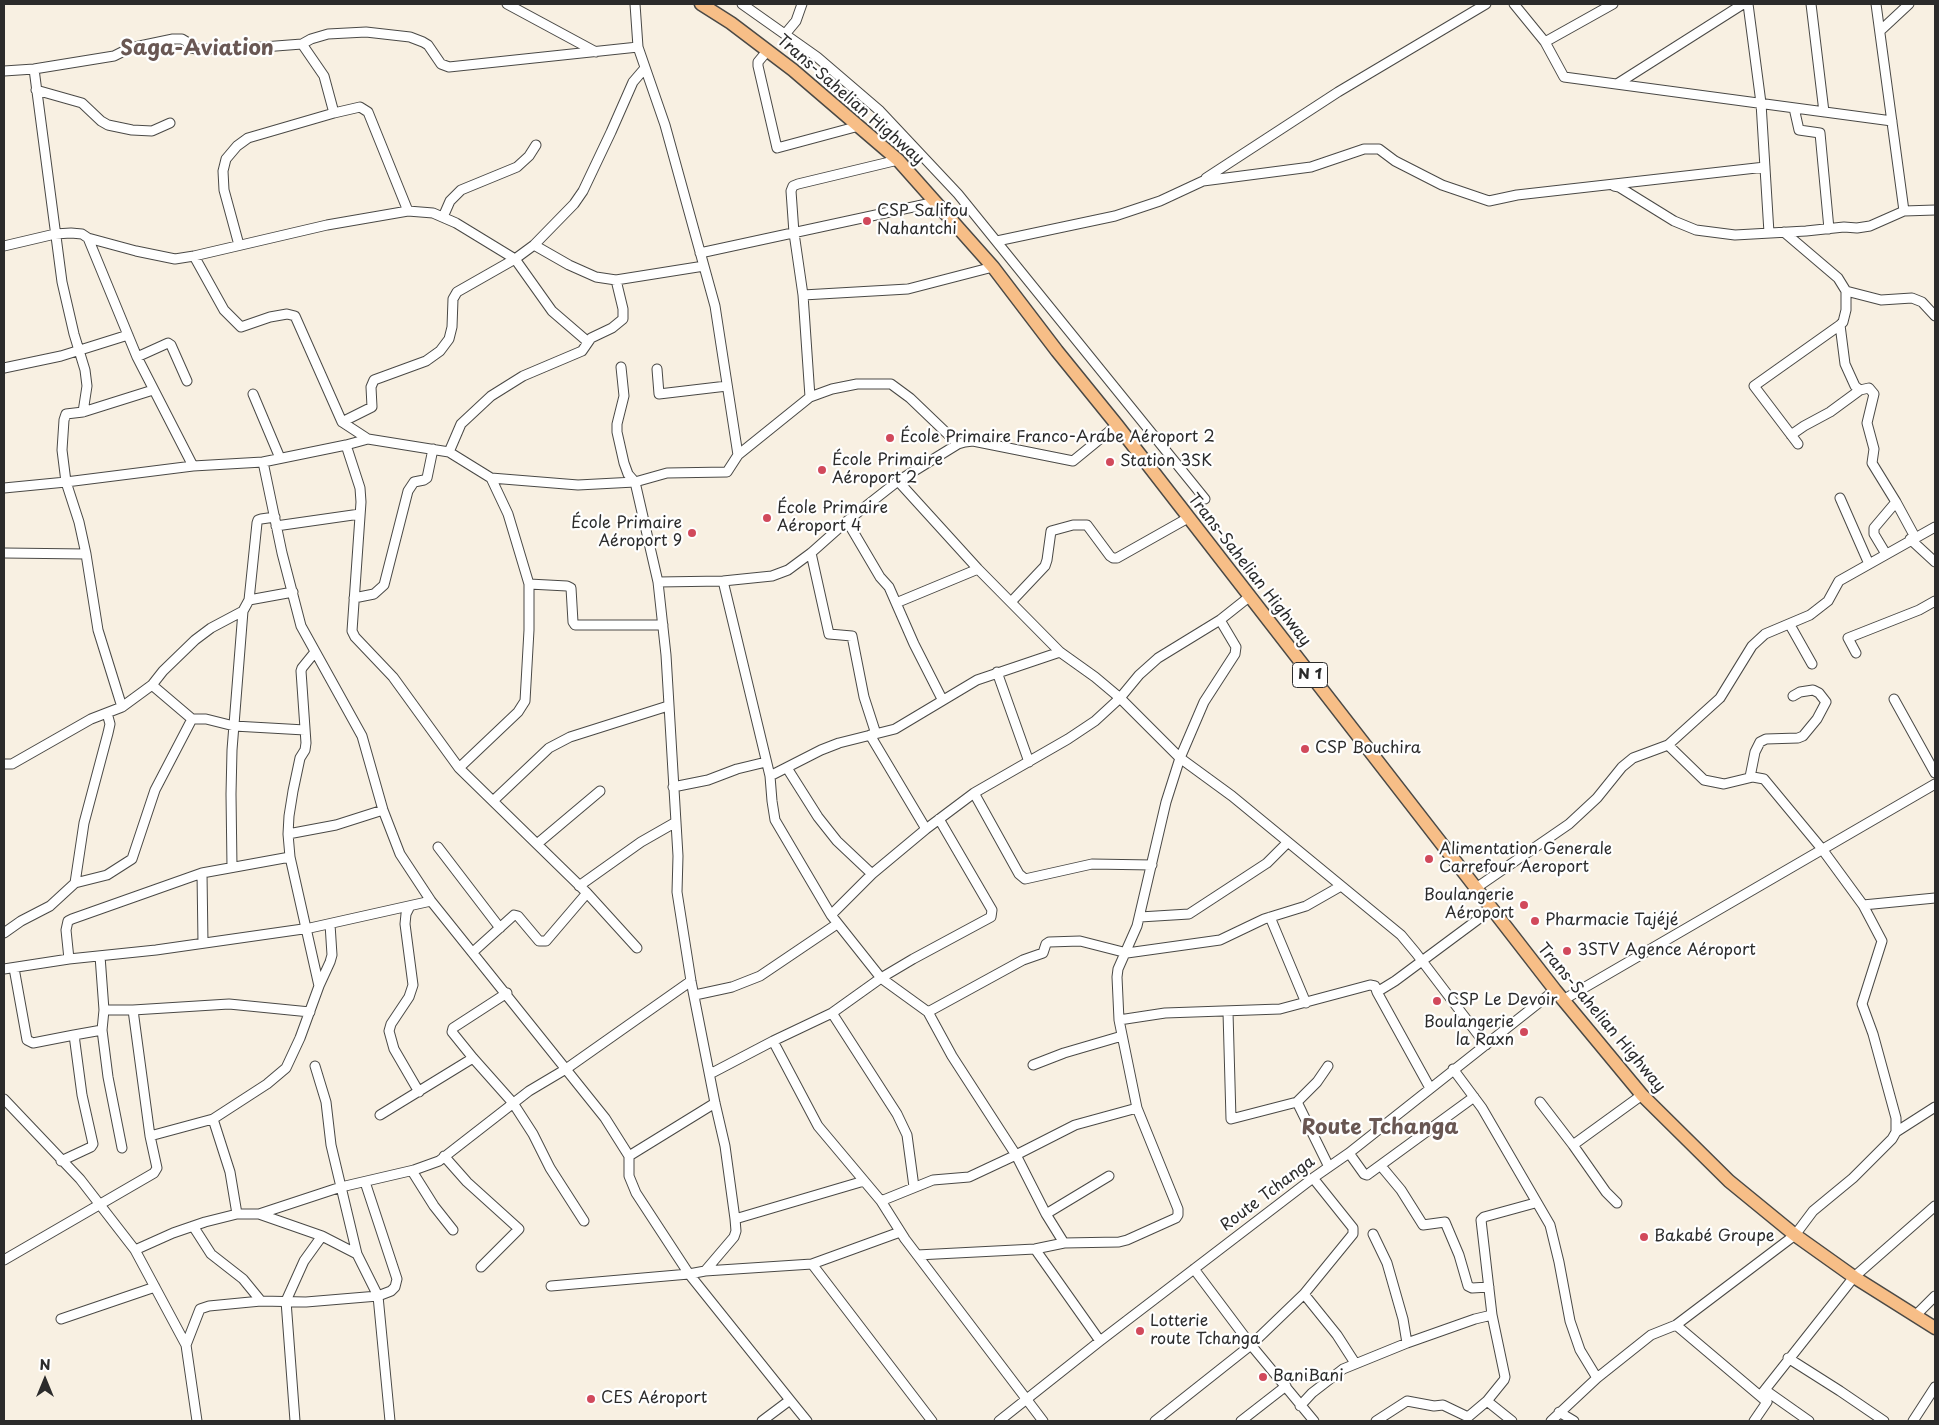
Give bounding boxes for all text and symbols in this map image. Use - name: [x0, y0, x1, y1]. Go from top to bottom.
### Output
- street label: Trans-Sahelian Highway: [773, 31, 927, 169]
- district label: Saga-Aviation: [120, 36, 274, 62]
- place label: CSP Salifou Nahantchi: [877, 202, 968, 240]
- marker: CSP Salifou Nahantchi: [861, 215, 873, 227]
- place label: École Primaire Franco-Arabe Aéroport 2: [900, 428, 1215, 448]
- marker: École Primaire Franco-Arabe Aéroport 2: [884, 432, 896, 444]
- place label: École Primaire Aéroport 2: [832, 451, 943, 489]
- place label: Station 3SK: [1120, 452, 1212, 472]
- marker: Station 3SK: [1104, 456, 1116, 468]
- marker: École Primaire Aéroport 2: [816, 464, 828, 476]
- street label: Trans-Sahelian Highway: [1183, 490, 1315, 650]
- place label: École Primaire Aéroport 4: [777, 499, 888, 537]
- marker: École Primaire Aéroport 4: [761, 512, 773, 524]
- place label: École Primaire Aéroport 9: [571, 514, 682, 552]
- marker: École Primaire Aéroport 9: [686, 527, 698, 539]
- road number: N 1: [1292, 662, 1328, 688]
- place label: CSP Bouchira: [1315, 739, 1421, 759]
- marker: CSP Bouchira: [1299, 743, 1311, 755]
- place label: Alimentation Generale Carrefour Aeroport: [1439, 840, 1612, 878]
- marker: Alimentation Generale Carrefour Aeroport: [1423, 853, 1435, 865]
- place label: Boulangerie Aéroport: [1424, 886, 1514, 924]
- marker: Boulangerie Aéroport: [1518, 899, 1530, 911]
- place label: Pharmacie Tajéjé: [1545, 911, 1678, 931]
- marker: Pharmacie Tajéjé: [1529, 915, 1541, 927]
- street label: Trans-Sahelian Highway: [1533, 940, 1669, 1096]
- place label: 3STV Agence Aéroport: [1577, 941, 1756, 961]
- marker: 3STV Agence Aéroport: [1561, 945, 1573, 957]
- place label: CSP Le Devoir: [1447, 991, 1558, 1011]
- marker: CSP Le Devoir: [1431, 995, 1443, 1007]
- place label: Boulangerie la Raxn: [1424, 1013, 1514, 1051]
- marker: Boulangerie la Raxn: [1518, 1026, 1530, 1038]
- district label: Route Tchanga: [1302, 1115, 1458, 1141]
- street label: Route Tchanga: [1217, 1152, 1319, 1236]
- place label: Bakabé Groupe: [1654, 1227, 1775, 1247]
- marker: Bakabé Groupe: [1638, 1231, 1650, 1243]
- place label: Lotterie route Tchanga: [1150, 1312, 1260, 1350]
- marker: Lotterie route Tchanga: [1134, 1325, 1146, 1337]
- text: N: [39, 1354, 51, 1375]
- north arrow: [20, 1355, 70, 1405]
- place label: BaniBani: [1273, 1367, 1344, 1387]
- marker: BaniBani: [1257, 1371, 1269, 1383]
- place label: CES Aéroport: [601, 1389, 707, 1409]
- marker: CES Aéroport: [585, 1393, 597, 1405]

